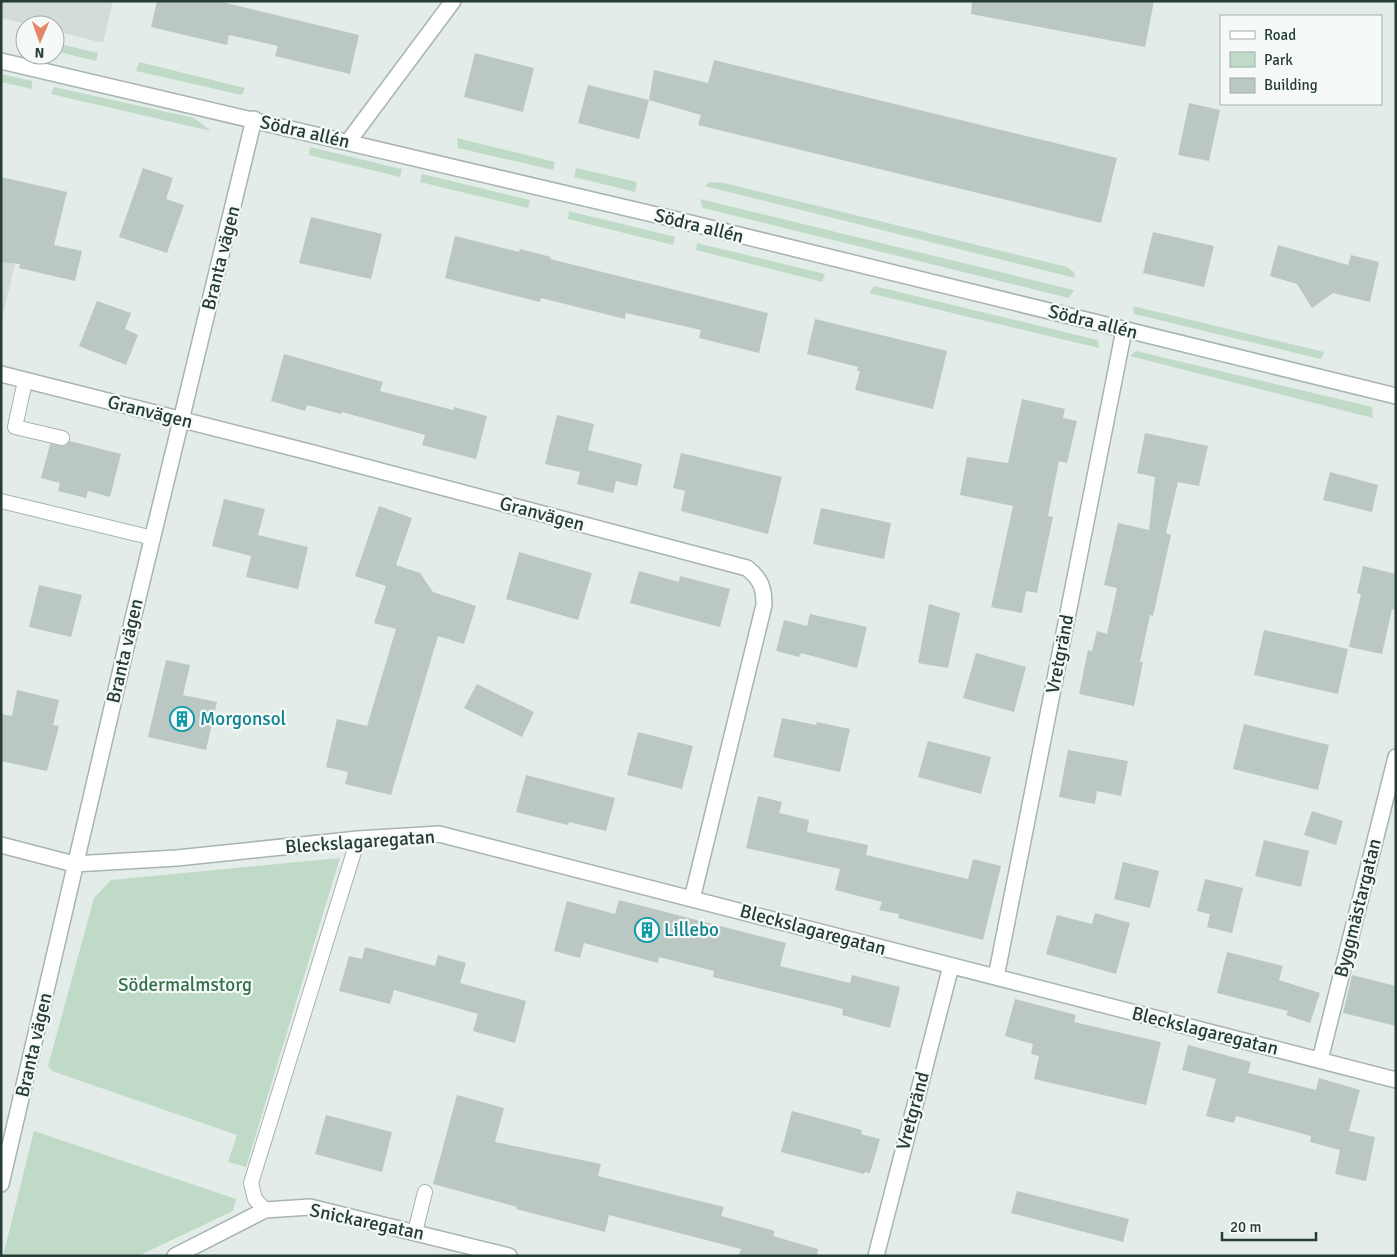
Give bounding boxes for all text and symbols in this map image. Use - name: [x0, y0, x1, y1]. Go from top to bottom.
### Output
- north arrow: [15, 15, 65, 65]
- legend: [1220, 15, 1382, 105]
- text: Road: [1264, 26, 1296, 44]
- text: N: [34, 44, 45, 61]
- text: Park: [1264, 51, 1293, 69]
- text: Building: [1264, 76, 1318, 94]
- street label: Södra allén: [258, 110, 352, 154]
- street label: Branta vägen: [196, 203, 246, 313]
- street label: Södra allén: [652, 203, 746, 249]
- street label: Södra allén: [1046, 299, 1140, 345]
- street label: Granvägen: [105, 390, 195, 434]
- street label: Granvägen: [497, 491, 587, 537]
- street label: Branta vägen: [101, 596, 149, 706]
- street label: Vretgränd: [1041, 612, 1079, 696]
- building icon: Morgonsol: [169, 706, 195, 732]
- place label: Morgonsol: [200, 707, 286, 731]
- street label: Bleckslagaregatan: [284, 825, 436, 859]
- street label: Byggmästargatan: [1329, 836, 1387, 980]
- street label: Bleckslagaregatan: [737, 899, 889, 961]
- building icon: Lillebo: [634, 917, 660, 943]
- place label: Lillebo: [664, 918, 719, 942]
- park label: Södermalmstorg: [118, 973, 252, 997]
- street label: Branta vägen: [10, 990, 58, 1100]
- street label: Bleckslagaregatan: [1129, 1001, 1281, 1061]
- street label: Vretgränd: [891, 1069, 935, 1153]
- street label: Snickaregatan: [308, 1198, 426, 1246]
- scale bar: [1222, 1210, 1316, 1242]
- text: 20 m: [1230, 1218, 1261, 1236]

